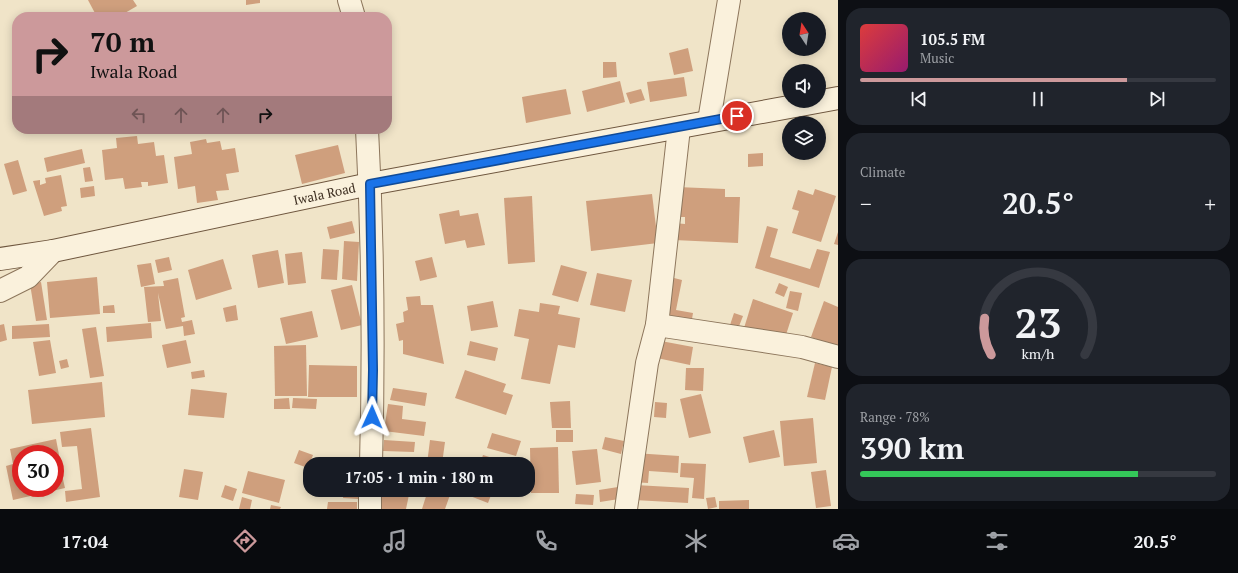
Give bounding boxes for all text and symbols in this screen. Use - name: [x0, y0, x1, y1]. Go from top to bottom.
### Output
- north arrow: [782, 12, 826, 56]
- map controls: [782, 12, 826, 160]
- text: 70 m: [90, 23, 155, 60]
- icon: right: [24, 28, 76, 80]
- text: 105.5 FM: [920, 29, 985, 49]
- text: Music: [920, 49, 954, 67]
- text: Iwala Road: [90, 59, 178, 83]
- button: sound: [782, 64, 826, 108]
- icon: previous: [908, 88, 930, 110]
- icon: pause: [1027, 88, 1049, 110]
- icon: next: [1146, 88, 1168, 110]
- pin: [720, 99, 754, 133]
- icon: left: [128, 104, 150, 126]
- icon: ahead: [170, 104, 192, 126]
- icon: ahead: [212, 104, 234, 126]
- icon: right: [254, 104, 276, 126]
- icon: arrive: [726, 105, 748, 127]
- button: layers: [782, 116, 826, 160]
- text: Climate: [860, 163, 905, 181]
- street label: Iwala Road: [292, 178, 357, 209]
- text: 20.5°: [1002, 183, 1074, 223]
- text: −: [860, 189, 872, 218]
- text: +: [1204, 189, 1216, 218]
- text: 23: [1014, 295, 1062, 350]
- text: km/h: [1022, 344, 1055, 363]
- position arrow: [351, 396, 393, 438]
- text: Range · 78%: [860, 408, 930, 426]
- text: 390 km: [860, 428, 964, 468]
- speed limit sign: 30: [12, 445, 64, 497]
- text: 17:05 · 1 min · 180 m: [345, 467, 493, 487]
- icon: directions: [231, 527, 259, 555]
- icon: music: [381, 527, 409, 555]
- icon: phone: [532, 527, 560, 555]
- icon: climate: [682, 527, 710, 555]
- icon: car: [832, 527, 860, 555]
- icon: filters: [983, 527, 1011, 555]
- text: 17:04: [61, 529, 108, 553]
- text: 20.5°: [1133, 529, 1177, 553]

